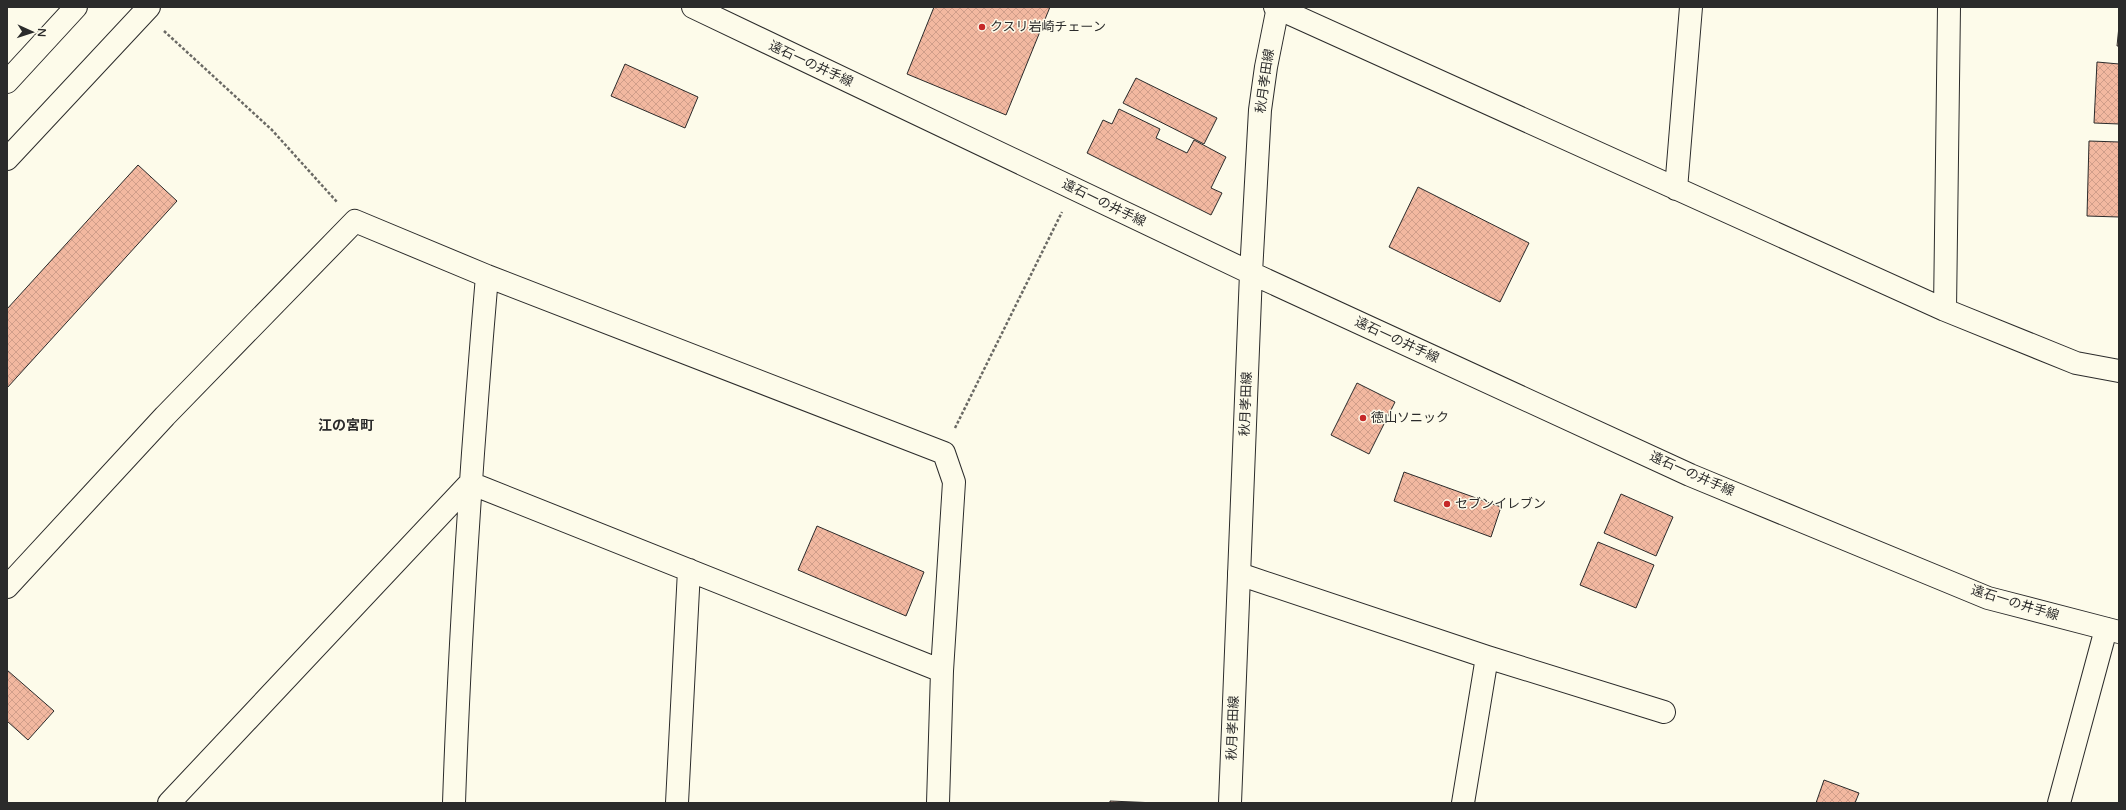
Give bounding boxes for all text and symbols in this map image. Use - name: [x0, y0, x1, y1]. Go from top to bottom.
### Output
- north arrow: [12, 12, 52, 52]
- place label: クスリ岩崎チェーン: [990, 19, 1106, 35]
- marker: クスリ岩崎チェーン: [977, 22, 987, 32]
- text: N: [35, 28, 48, 37]
- street label: 遠石一の井手線: [766, 38, 856, 90]
- street label: 秋月孝田線: [1253, 48, 1277, 114]
- street label: 遠石一の井手線: [1060, 176, 1148, 230]
- street label: 遠石一の井手線: [1352, 314, 1442, 366]
- street label: 秋月孝田線: [1237, 371, 1255, 437]
- place label: 徳山ソニック: [1371, 410, 1449, 426]
- marker: 徳山ソニック: [1358, 413, 1368, 423]
- district label: 江の宮町: [318, 417, 374, 434]
- street label: 遠石一の井手線: [1647, 448, 1737, 500]
- place label: セブンイレブン: [1455, 496, 1546, 512]
- marker: セブンイレブン: [1442, 499, 1452, 509]
- street label: 遠石一の井手線: [1969, 582, 2061, 624]
- street label: 秋月孝田線: [1224, 695, 1242, 761]

